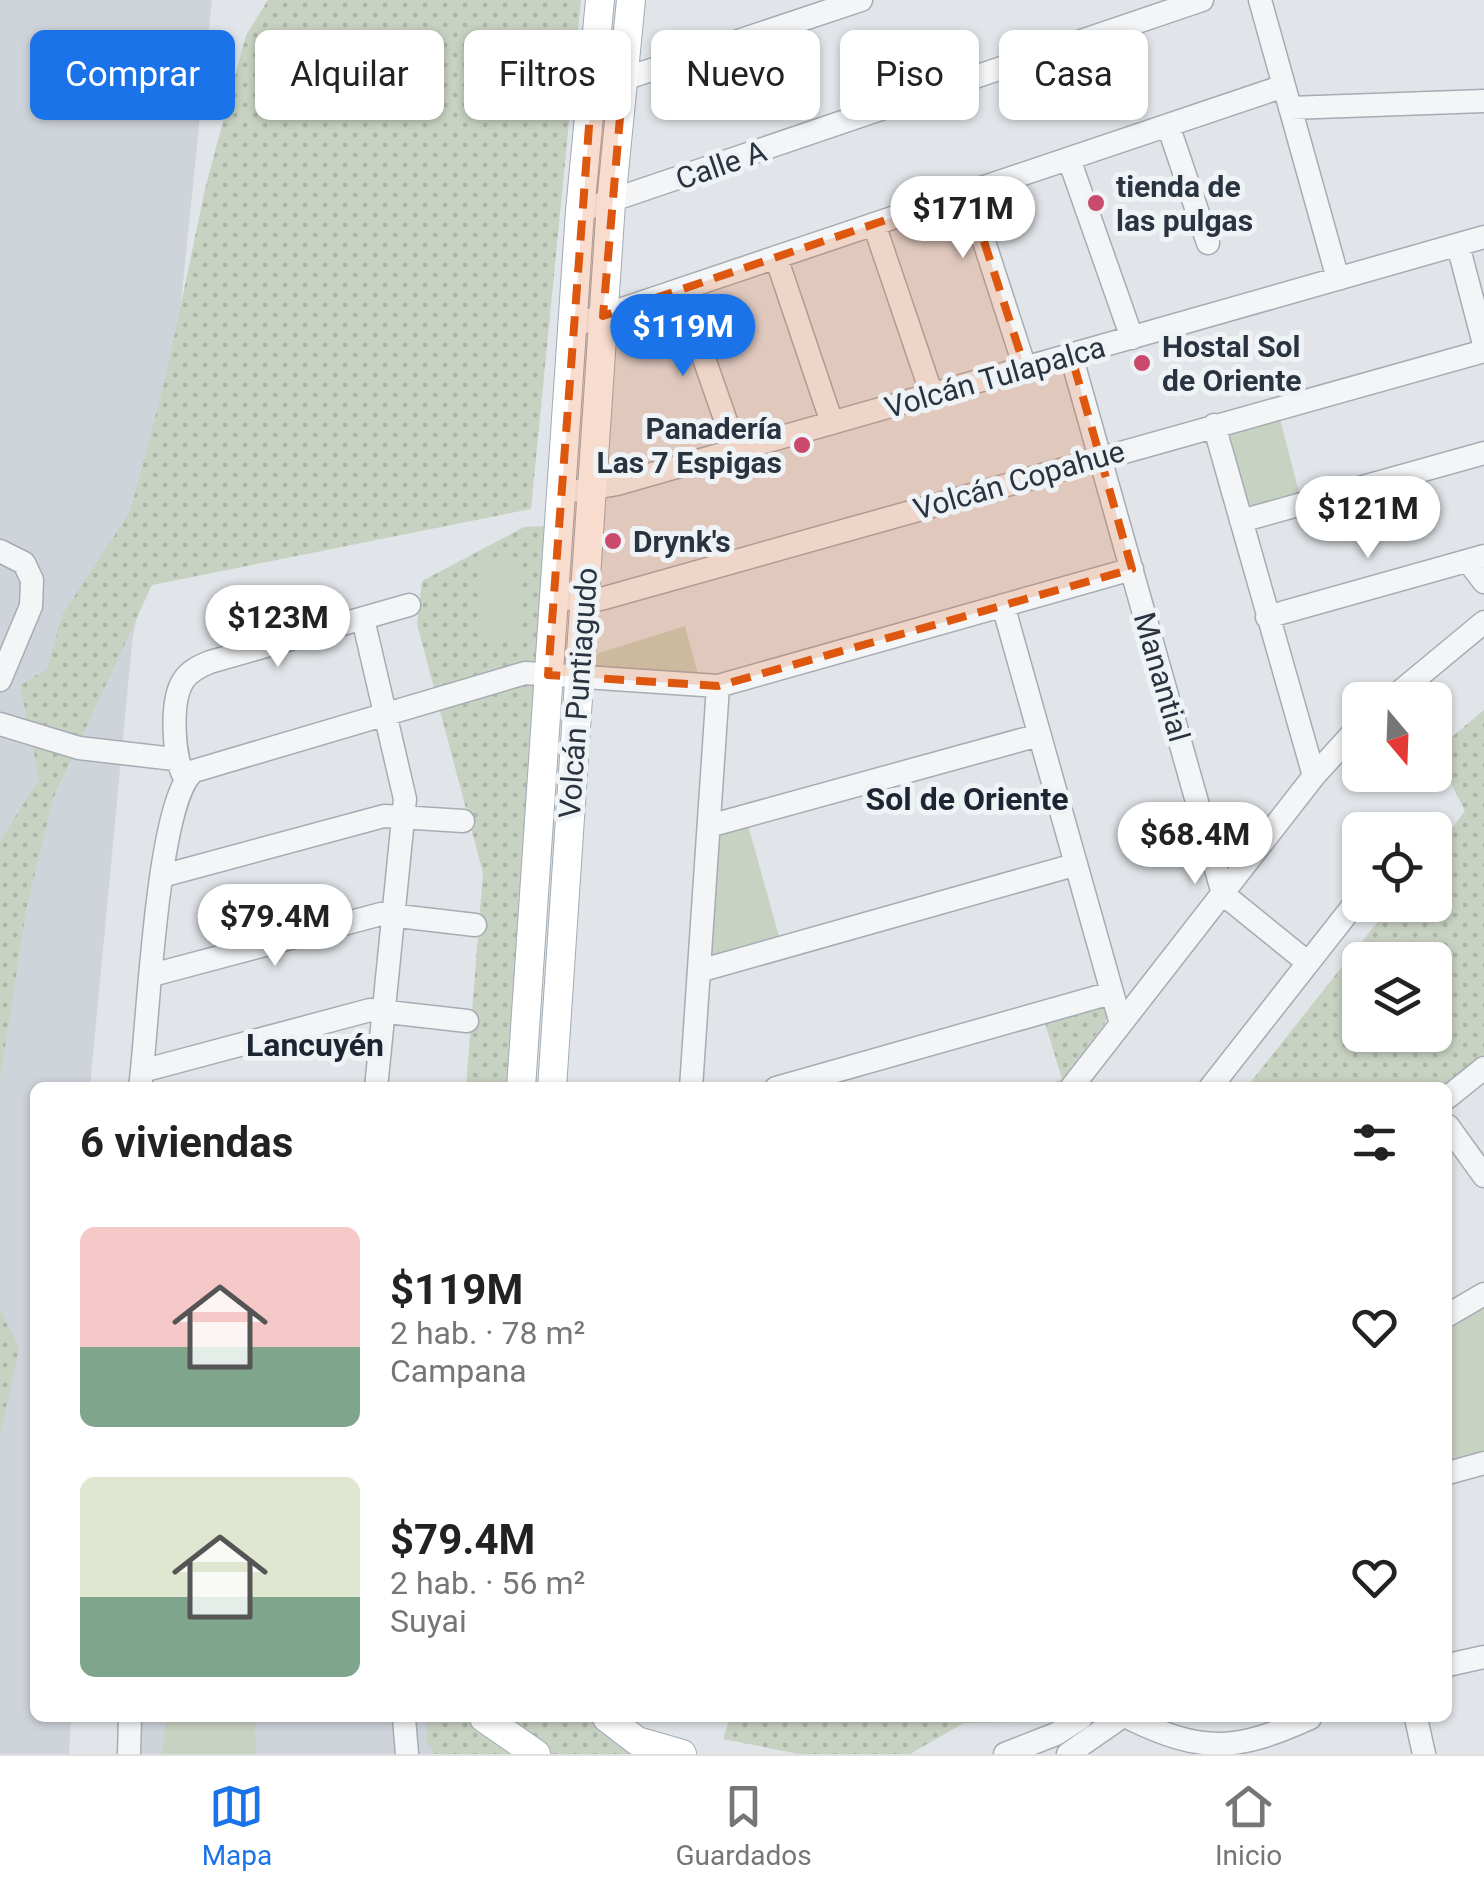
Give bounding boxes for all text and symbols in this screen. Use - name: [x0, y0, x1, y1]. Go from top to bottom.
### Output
- chip: Comprar: [30, 30, 235, 120]
- chip: Alquilar: [255, 30, 444, 120]
- chip: Filtros: [464, 30, 631, 120]
- chip: Nuevo: [651, 30, 820, 120]
- chip: Piso: [840, 30, 979, 120]
- chip: Casa: [999, 30, 1148, 120]
- street label: Calle A: [671, 133, 771, 197]
- place label: tienda de las pulgas: [1116, 169, 1253, 238]
- pin: $171M: [893, 176, 1033, 261]
- text: $171M: [912, 189, 1014, 227]
- marker: tienda de las pulgas: [1085, 192, 1107, 214]
- pin: $119M: [613, 294, 753, 379]
- text: $119M: [632, 307, 734, 345]
- street label: Volcán Tulapalca: [881, 329, 1109, 425]
- place label: Hostal Sol de Oriente: [1162, 329, 1302, 398]
- marker: Hostal Sol de Oriente: [1131, 352, 1153, 374]
- place label: Panadería Las 7 Espigas: [596, 411, 782, 480]
- street label: Volcán Copahue: [910, 433, 1128, 527]
- marker: Panadería Las 7 Espigas: [791, 434, 813, 456]
- pin: $121M: [1298, 476, 1438, 561]
- text: $121M: [1317, 489, 1419, 527]
- place label: Drynk's: [633, 524, 731, 559]
- marker: Drynk's: [602, 530, 624, 552]
- street label: Volcán Puntiagudo: [552, 566, 604, 820]
- pin: $123M: [208, 585, 348, 670]
- text: $123M: [227, 598, 329, 636]
- street label: Manantial: [1127, 608, 1197, 746]
- north arrow: [1342, 682, 1452, 792]
- map controls: [1342, 682, 1452, 1052]
- district label: Sol de Oriente: [865, 780, 1069, 818]
- pin: $68.4M: [1114, 802, 1276, 887]
- button: locate: [1342, 812, 1452, 922]
- text: $68.4M: [1140, 815, 1250, 853]
- pin: $79.4M: [194, 884, 356, 969]
- text: $79.4M: [220, 897, 330, 935]
- button: layers: [1342, 942, 1452, 1052]
- district label: Lancuyén: [246, 1026, 384, 1064]
- icon: filters: [1347, 1115, 1402, 1170]
- text: 6 viviendas: [80, 1118, 293, 1167]
- text: $119M: [390, 1265, 523, 1314]
- icon: home: [160, 1267, 280, 1387]
- icon: heart: [1347, 1300, 1402, 1355]
- text: 2 hab. · 78 m²: [390, 1314, 585, 1352]
- text: Campana: [390, 1352, 527, 1390]
- text: $79.4M: [390, 1515, 535, 1564]
- icon: home: [160, 1517, 280, 1637]
- icon: heart: [1347, 1550, 1402, 1605]
- text: 2 hab. · 56 m²: [390, 1564, 585, 1602]
- text: Suyai: [390, 1602, 467, 1640]
- tab: Mapa: [202, 1779, 272, 1872]
- tab: Guardados: [676, 1779, 812, 1872]
- tab: Inicio: [1215, 1779, 1282, 1872]

